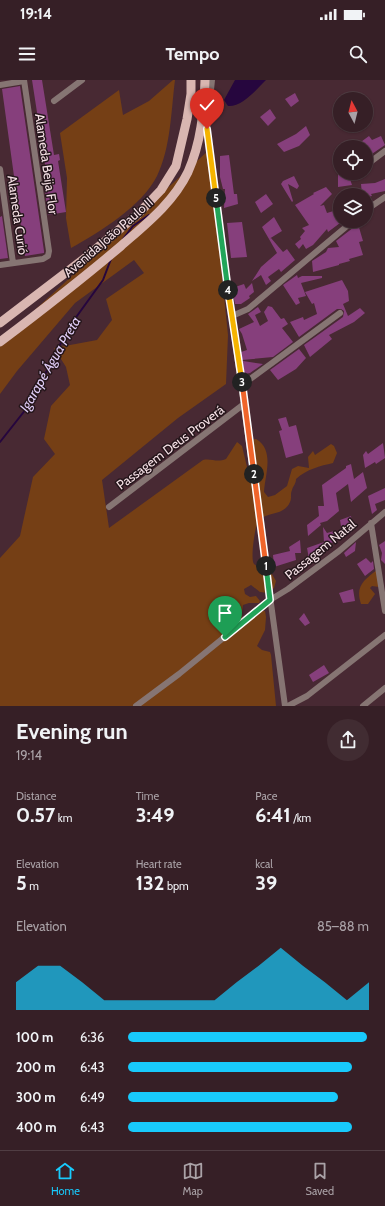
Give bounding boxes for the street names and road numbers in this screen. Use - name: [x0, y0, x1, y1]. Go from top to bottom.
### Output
- street label: Alameda Beija Flor: [31, 112, 62, 217]
- street label: Alameda Curió: [4, 174, 32, 256]
- street label: Avenida João Paulo II: [60, 194, 156, 280]
- street label: Passagem Deus Proverá: [113, 401, 228, 493]
- street label: Passagem Natal: [281, 515, 359, 583]

